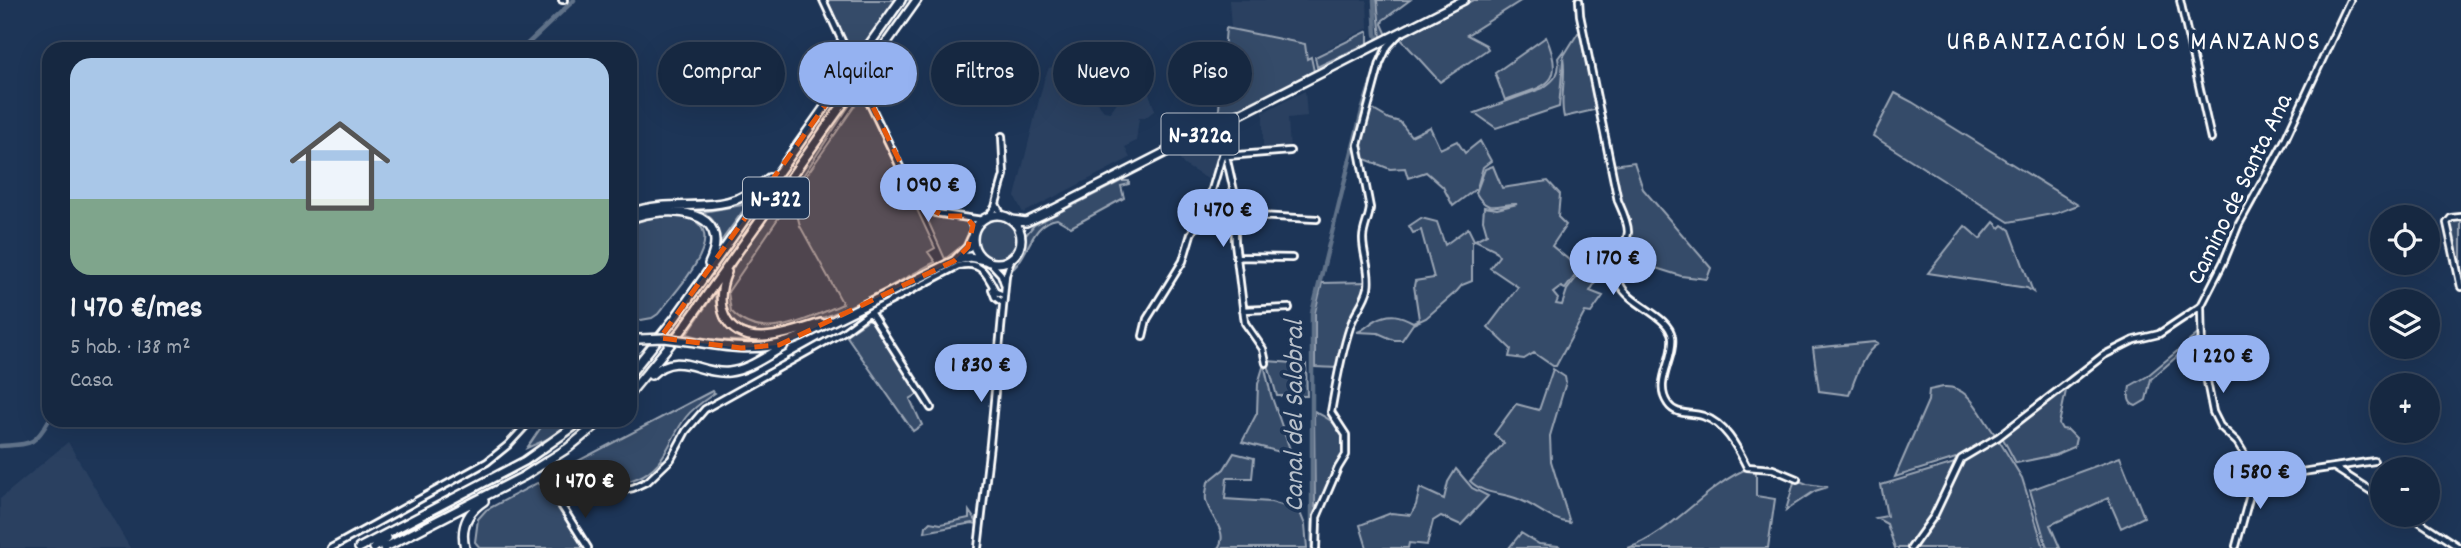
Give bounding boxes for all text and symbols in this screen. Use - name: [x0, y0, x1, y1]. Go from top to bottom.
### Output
- district label: URBANIZACIÓN LOS MANZANOS: [1946, 24, 2322, 64]
- chip: Comprar: [658, 42, 785, 105]
- chip: Alquilar: [799, 42, 917, 105]
- chip: Filtros: [931, 42, 1039, 105]
- chip: Nuevo: [1053, 42, 1154, 105]
- chip: Piso: [1168, 42, 1252, 105]
- street label: Camino de Santa Ana: [2179, 87, 2304, 291]
- icon: home: [277, 103, 403, 229]
- road number: N-322a: [1162, 114, 1238, 154]
- pin: 1 090 €: [863, 164, 993, 224]
- text: 1 090 €: [896, 170, 960, 203]
- road number: N-322: [743, 178, 809, 218]
- pin: 1 470 €: [1158, 190, 1288, 249]
- text: 1 470 €: [1193, 195, 1253, 228]
- map controls: [2370, 205, 2440, 527]
- button: locate: [2370, 205, 2440, 275]
- pin: 1 170 €: [1548, 238, 1678, 297]
- text: 1 170 €: [1586, 243, 1640, 276]
- text: 1 470 €/mes: [70, 289, 202, 332]
- button: layers: [2370, 289, 2440, 359]
- water label: Canal del Salobral: [1277, 318, 1317, 512]
- text: 5 hab. · 138 m²: [70, 332, 191, 365]
- pin: 1 220 €: [2158, 336, 2288, 395]
- text: 1 220 €: [2192, 341, 2254, 374]
- pin: 1 830 €: [916, 344, 1046, 404]
- text: 1 830 €: [951, 350, 1011, 383]
- text: Casa: [70, 365, 113, 398]
- button: +: [2370, 373, 2440, 443]
- pin: 1 580 €: [2195, 452, 2325, 511]
- text: 1 580 €: [2230, 457, 2290, 490]
- button: −: [2370, 457, 2440, 527]
- pin: 1 470 €: [520, 461, 650, 520]
- text: 1 470 €: [555, 466, 615, 499]

